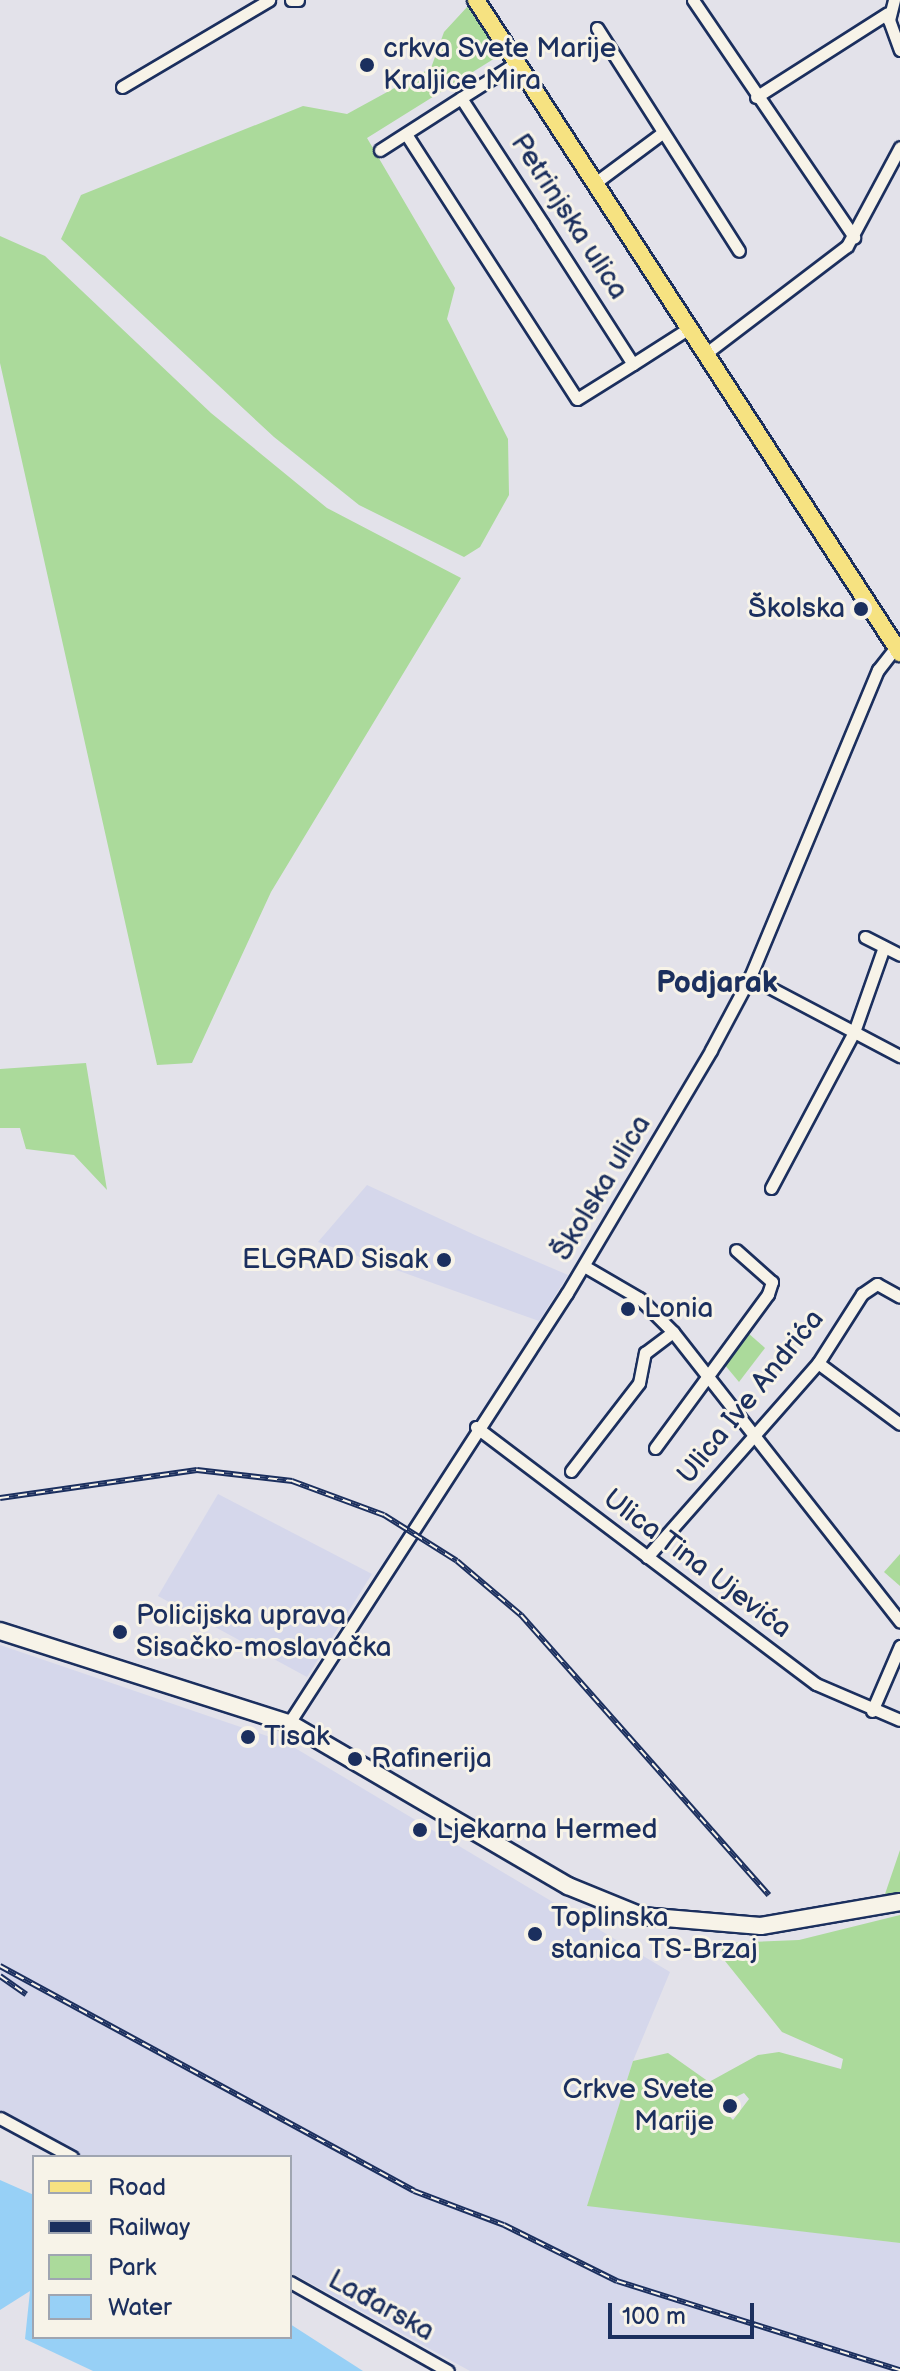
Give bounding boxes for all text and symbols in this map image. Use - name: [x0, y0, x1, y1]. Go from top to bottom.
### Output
- place label: crkva Svete Marije Kraljice Mira: [383, 32, 617, 98]
- marker: crkva Svete Marije Kraljice Mira: [358, 56, 376, 74]
- street label: Petrinjska ulica: [503, 128, 635, 306]
- place label: Školska: [748, 592, 845, 626]
- marker: Školska: [852, 600, 870, 618]
- district label: Podjarak: [656, 965, 778, 1001]
- street label: Školska ulica: [545, 1109, 659, 1267]
- place label: ELGRAD Sisak: [241, 1243, 428, 1277]
- marker: ELGRAD Sisak: [435, 1251, 453, 1269]
- place label: Lonia: [644, 1292, 713, 1326]
- marker: Lonia: [619, 1300, 637, 1318]
- street label: Ulica Ive Andrića: [671, 1303, 831, 1491]
- street label: Ulica Tina Ujevića: [596, 1482, 798, 1646]
- place label: Policijska uprava Sisačko-moslavačka: [136, 1599, 392, 1665]
- marker: Policijska uprava Sisačko-moslavačka: [111, 1623, 129, 1641]
- place label: Tisak: [264, 1720, 330, 1754]
- marker: Tisak: [239, 1728, 257, 1746]
- place label: Rafinerija: [371, 1742, 492, 1776]
- marker: Rafinerija: [346, 1750, 364, 1768]
- place label: Ljekarna Hermed: [436, 1813, 658, 1847]
- marker: Ljekarna Hermed: [411, 1821, 429, 1839]
- place label: Toplinska stanica TS-Brzaj: [551, 1901, 758, 1967]
- marker: Toplinska stanica TS-Brzaj: [526, 1925, 544, 1943]
- place label: Crkve Svete Marije: [562, 2073, 714, 2139]
- marker: Crkve Svete Marije: [721, 2097, 739, 2115]
- legend: [32, 2155, 292, 2339]
- text: Road: [108, 2173, 166, 2202]
- text: Railway: [108, 2213, 190, 2242]
- text: Park: [108, 2253, 156, 2282]
- street label: Lađarska: [322, 2263, 440, 2349]
- scale bar: [612, 2287, 758, 2337]
- text: Water: [108, 2293, 172, 2322]
- text: 100 m: [622, 2302, 686, 2331]

